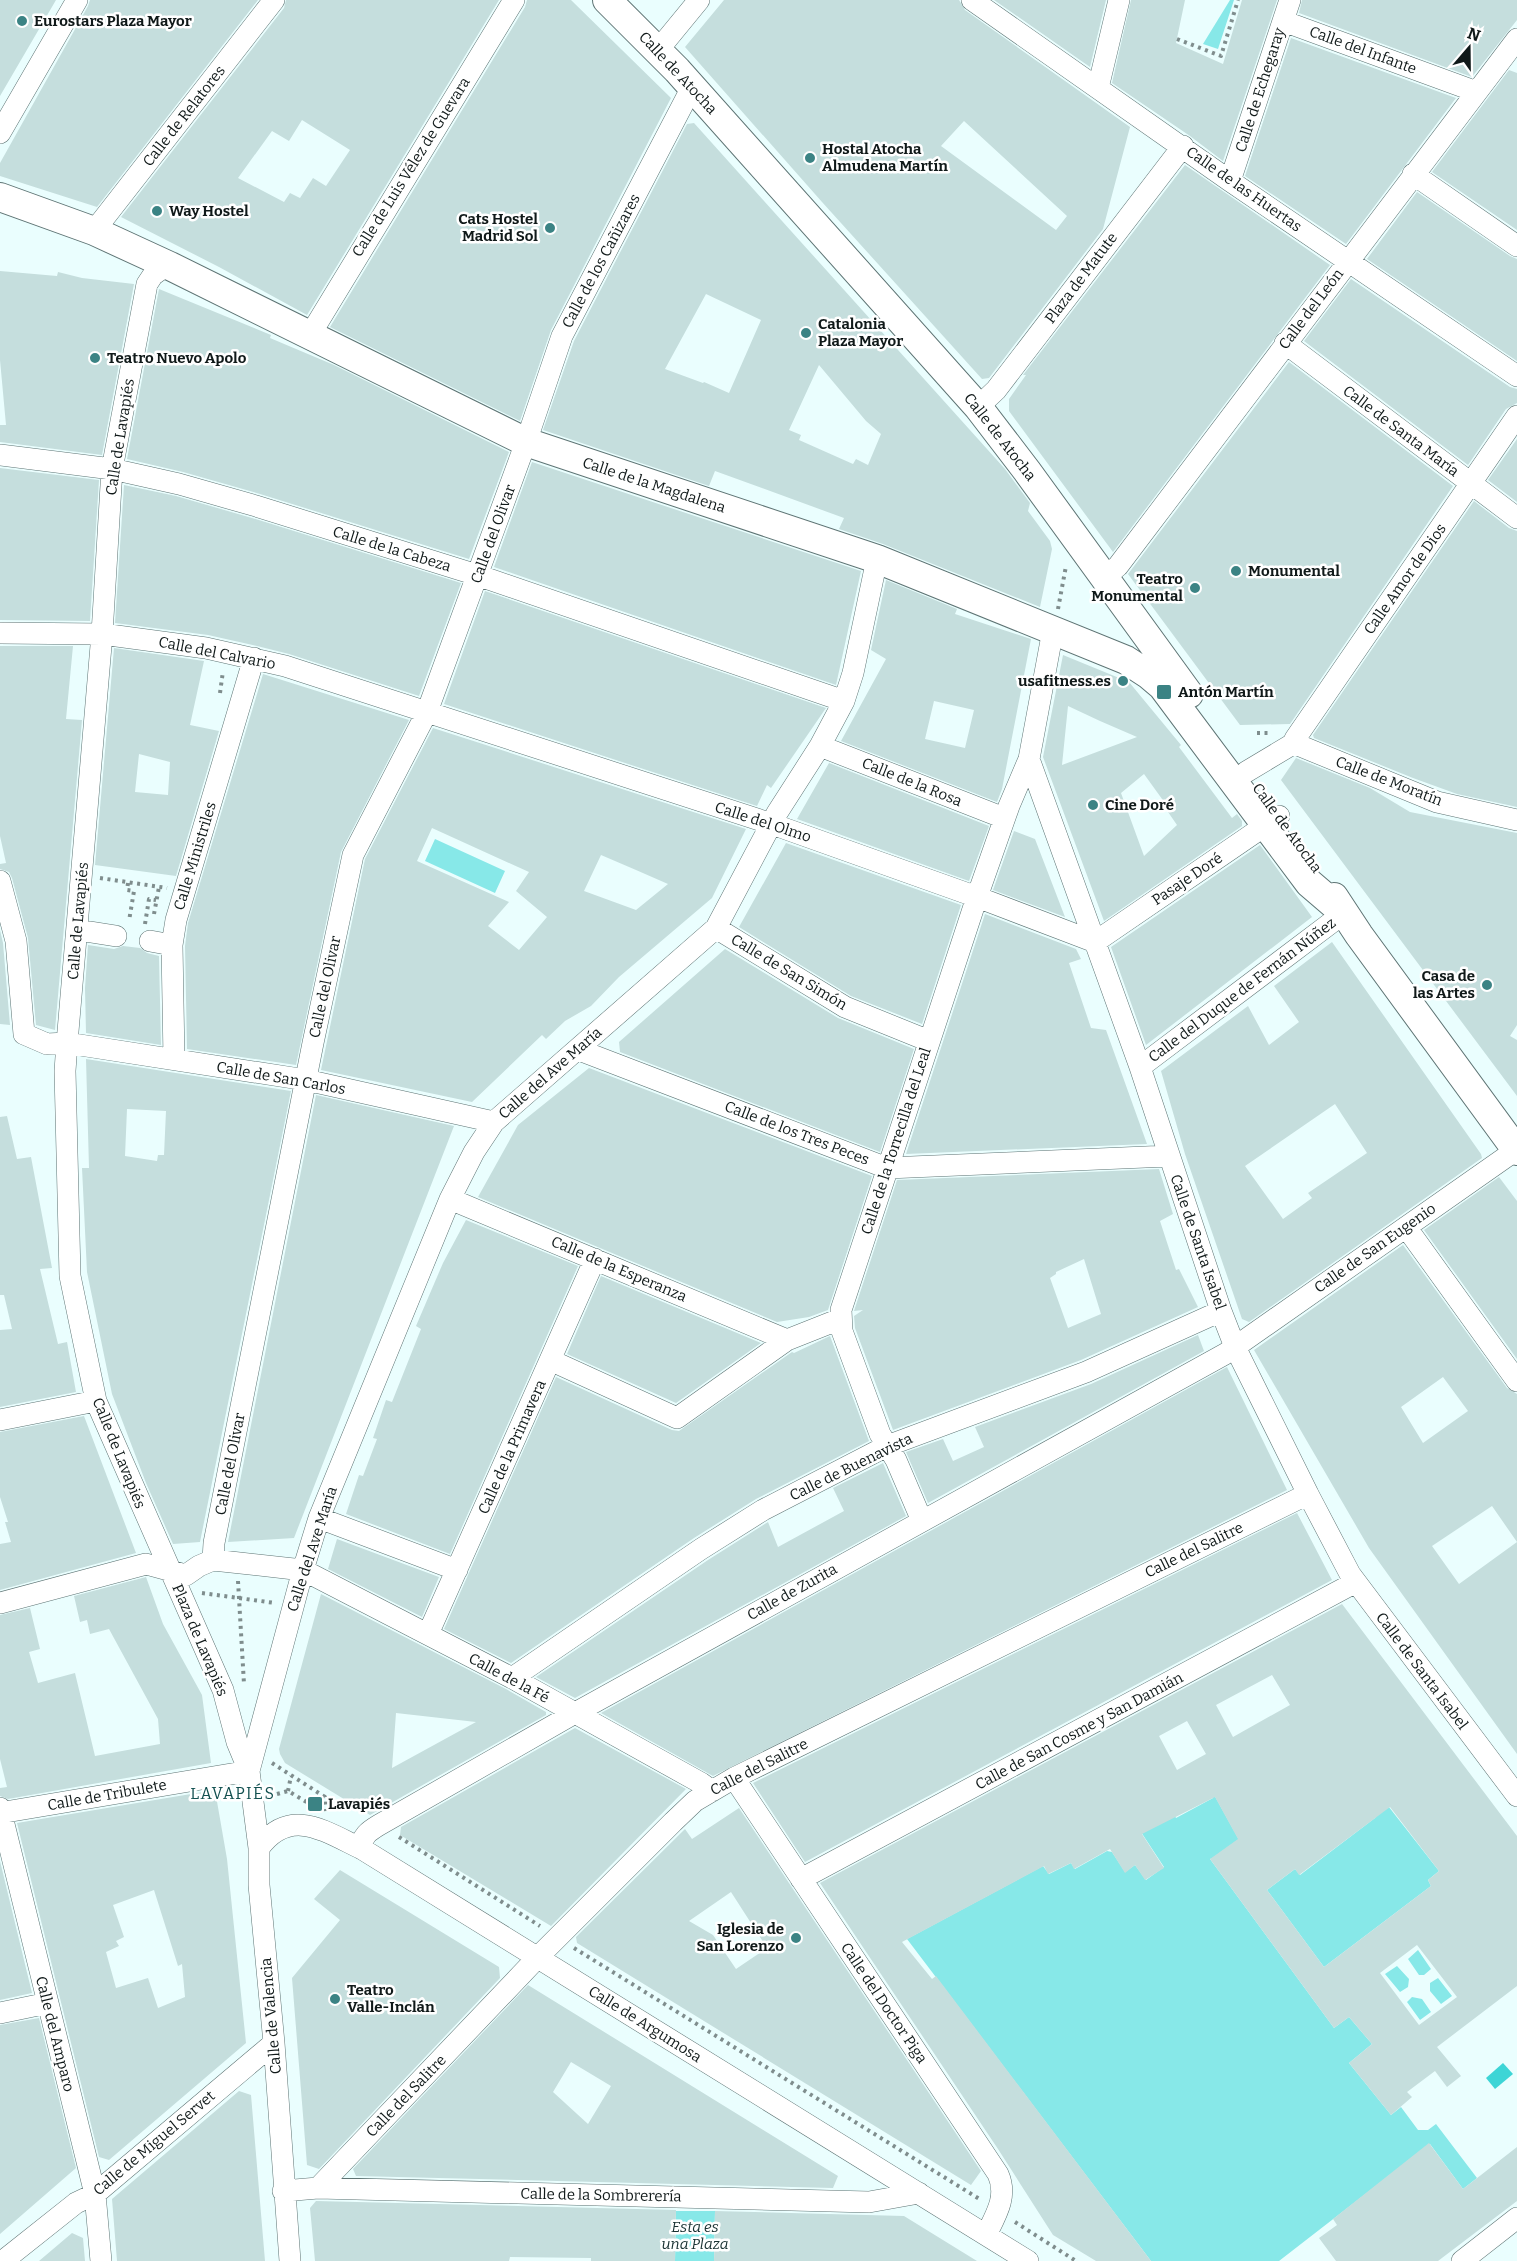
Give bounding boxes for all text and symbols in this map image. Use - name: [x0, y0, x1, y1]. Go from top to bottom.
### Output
- place label: Eurostars Plaza Mayor: [34, 12, 192, 30]
- marker: Eurostars Plaza Mayor: [15, 14, 29, 28]
- north arrow: [1439, 18, 1499, 78]
- street label: Calle del Infante: [1307, 22, 1419, 78]
- text: N: [1465, 23, 1483, 45]
- street label: Calle de Echegaray: [1231, 25, 1289, 155]
- street label: Calle de Atocha: [635, 28, 721, 118]
- street label: Calle de Relatores: [139, 62, 229, 170]
- street label: Calle de Luis Vélez de Guevara: [348, 74, 474, 260]
- place label: Hostal Atocha Almudena Martín: [822, 140, 948, 175]
- street label: Calle de las Huertas: [1183, 142, 1305, 236]
- marker: Hostal Atocha Almudena Martín: [803, 151, 817, 165]
- street label: Calle de los Cañizares: [558, 191, 644, 331]
- place label: Way Hostel: [169, 202, 249, 220]
- marker: Way Hostel: [150, 204, 164, 218]
- place label: Cats Hostel Madrid Sol: [458, 210, 538, 245]
- marker: Cats Hostel Madrid Sol: [543, 221, 557, 235]
- street label: Plaza de Matute: [1041, 229, 1121, 327]
- street label: Calle del León: [1275, 265, 1347, 353]
- place label: Catalonia Plaza Mayor: [818, 315, 903, 350]
- marker: Catalonia Plaza Mayor: [799, 326, 813, 340]
- place label: Teatro Nuevo Apolo: [107, 349, 247, 367]
- marker: Teatro Nuevo Apolo: [88, 351, 102, 365]
- street label: Calle de Lavapiés: [102, 377, 138, 497]
- street label: Calle de Santa María: [1339, 382, 1463, 480]
- street label: Calle de Atocha: [960, 389, 1040, 485]
- street label: Calle de la Magdalena: [580, 453, 728, 517]
- street label: Calle del Olivar: [467, 482, 519, 586]
- street label: Calle Amor de Dios: [1360, 520, 1450, 638]
- street label: Calle de la Cabeza: [331, 522, 453, 576]
- place label: Monumental: [1248, 562, 1340, 580]
- marker: Monumental: [1229, 564, 1243, 578]
- place label: Teatro Monumental: [1091, 570, 1183, 605]
- marker: Teatro Monumental: [1188, 581, 1202, 595]
- street label: Calle del Calvario: [157, 633, 277, 673]
- place label: usafitness.es: [1018, 672, 1111, 690]
- marker: usafitness.es: [1116, 674, 1130, 688]
- marker: Antón Martín: [1155, 683, 1173, 701]
- place label: Antón Martín: [1178, 683, 1274, 701]
- street label: Calle de Moratín: [1333, 752, 1445, 810]
- street label: Calle de la Rosa: [859, 754, 965, 810]
- street label: Calle de Atocha: [1248, 780, 1326, 876]
- place label: Cine Doré: [1105, 796, 1174, 814]
- street label: Calle del Olmo: [713, 798, 813, 846]
- marker: Cine Doré: [1086, 798, 1100, 812]
- street label: Calle Ministriles: [170, 800, 220, 912]
- street label: Pasaje Doré: [1148, 849, 1226, 909]
- street label: Calle de Lavapiés: [64, 861, 92, 981]
- street label: Calle del Duque de Fernán Núñez: [1145, 914, 1339, 1066]
- street label: Calle de San Simón: [728, 930, 851, 1014]
- street label: Calle del Olivar: [305, 934, 345, 1040]
- place label: Casa de las Artes: [1413, 967, 1475, 1002]
- marker: Casa de las Artes: [1480, 978, 1494, 992]
- street label: Calle del Ave María: [495, 1023, 605, 1123]
- street label: Calle de la Torrecilla del Leal: [857, 1045, 935, 1237]
- street label: Calle de San Carlos: [215, 1058, 347, 1098]
- street label: Calle de los Tres Peces: [722, 1097, 872, 1169]
- street label: Calle de Santa Isabel: [1166, 1172, 1230, 1312]
- street label: Calle de San Eugenio: [1311, 1199, 1439, 1297]
- street label: Calle de la Esperanza: [549, 1232, 689, 1306]
- street label: Calle de la Primavera: [474, 1377, 550, 1517]
- street label: Calle de Lavapiés: [89, 1395, 149, 1511]
- street label: Calle del Olivar: [211, 1411, 249, 1517]
- street label: Calle de Buenavista: [787, 1429, 915, 1505]
- street label: Calle del Ave María: [283, 1484, 341, 1614]
- street label: Calle del Salitre: [1142, 1518, 1246, 1582]
- street label: Calle de Zurita: [744, 1560, 840, 1624]
- street label: Plaza de Lavapiés: [168, 1581, 232, 1699]
- street label: Calle de Santa Isabel: [1372, 1609, 1472, 1733]
- street label: Calle de la Fé: [466, 1649, 552, 1707]
- street label: Calle de San Cosme y San Damián: [972, 1668, 1186, 1794]
- street label: Calle del Salitre: [707, 1735, 811, 1799]
- street label: Calle de Tribulete: [46, 1776, 168, 1814]
- district label: LAVAPIÉS: [190, 1783, 276, 1803]
- marker: Lavapiés: [306, 1795, 324, 1813]
- place label: Lavapiés: [328, 1795, 390, 1813]
- place label: Iglesia de San Lorenzo: [697, 1920, 784, 1955]
- marker: Iglesia de San Lorenzo: [789, 1931, 803, 1945]
- street label: Calle del Doctor Piga: [837, 1939, 931, 2067]
- street label: Calle de Valencia: [257, 1957, 285, 2075]
- street label: Calle del Amparo: [32, 1974, 78, 2094]
- place label: Teatro Valle-Inclán: [347, 1981, 435, 2016]
- street label: Calle de Argumosa: [585, 1982, 705, 2066]
- marker: Teatro Valle-Inclán: [328, 1992, 342, 2006]
- street label: Calle del Salitre: [362, 2051, 450, 2141]
- street label: Calle de Miguel Servet: [89, 2086, 219, 2199]
- street label: Calle de la Sombrerería: [520, 2185, 682, 2205]
- park label: Esta es una Plaza: [661, 2218, 729, 2253]

